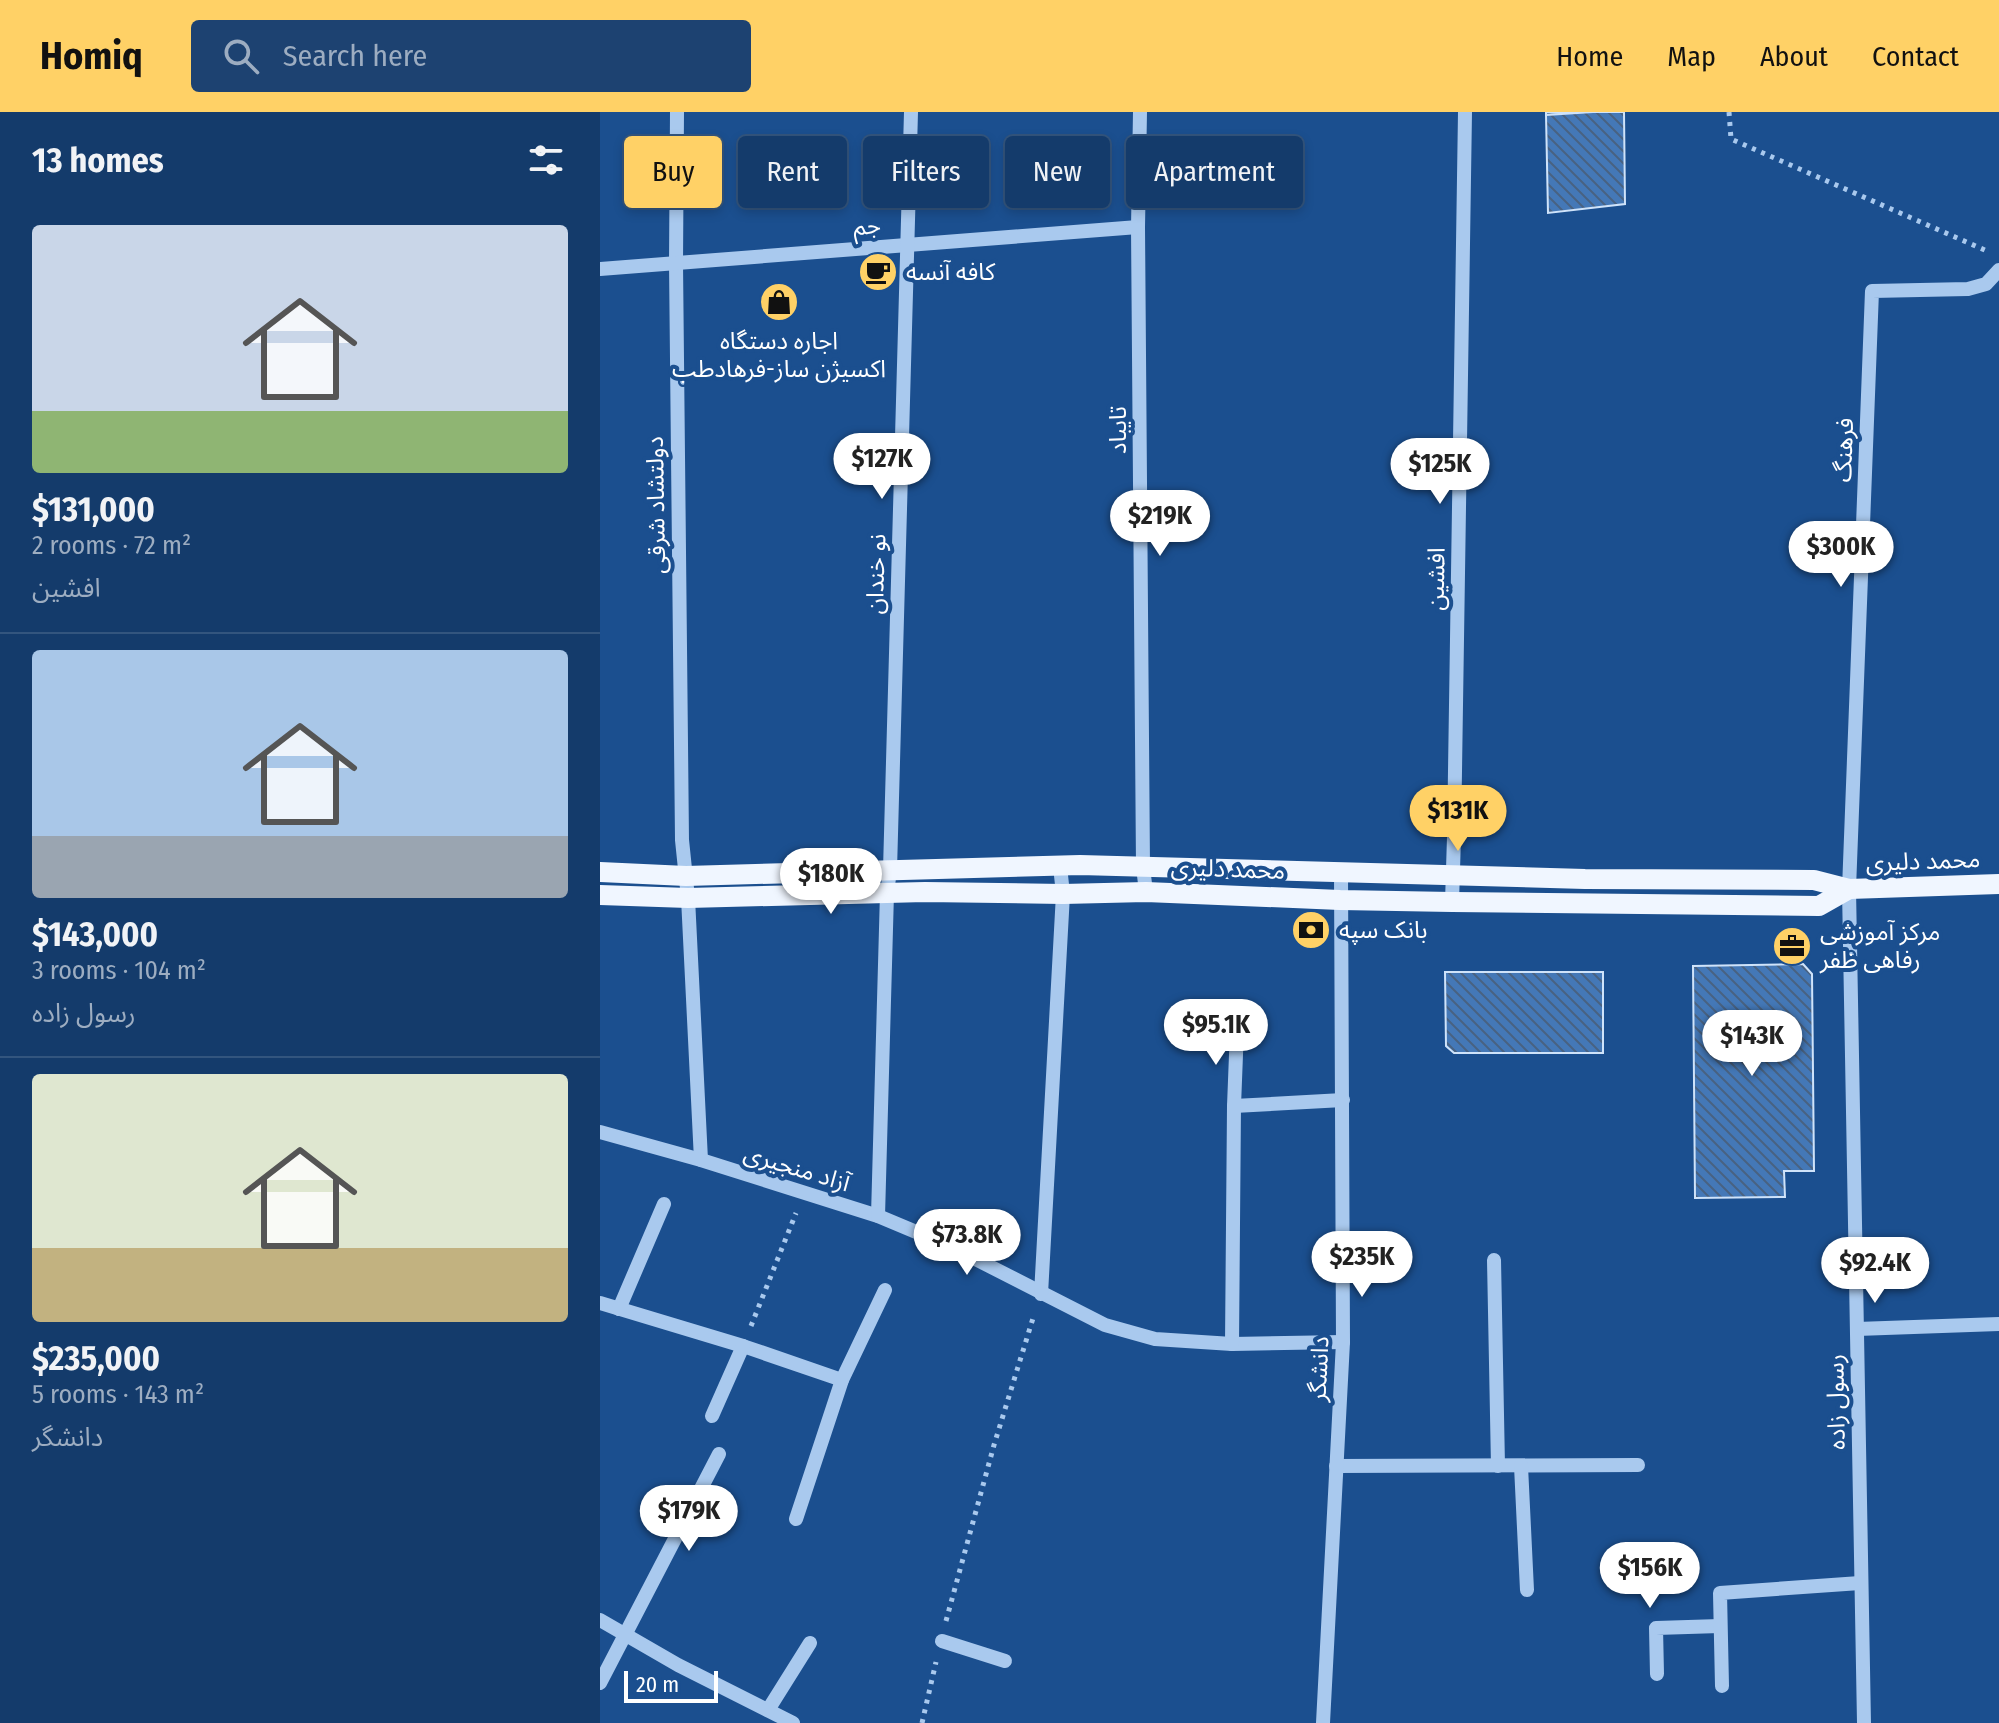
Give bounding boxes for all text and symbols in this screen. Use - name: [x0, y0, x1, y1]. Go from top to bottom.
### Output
- search box: [191, 20, 751, 92]
- text: Homiq: [40, 33, 143, 79]
- icon: search: [219, 34, 263, 78]
- text: Search here: [283, 38, 427, 74]
- text: Home: [1556, 40, 1623, 73]
- text: Map: [1667, 40, 1716, 73]
- text: About: [1760, 40, 1828, 73]
- text: Contact: [1872, 40, 1959, 73]
- chip: Buy: [624, 136, 722, 208]
- chip: Rent: [738, 136, 847, 208]
- chip: Filters: [863, 136, 989, 208]
- chip: New: [1005, 136, 1110, 208]
- chip: Apartment: [1126, 136, 1303, 208]
- icon: filters: [524, 138, 568, 182]
- text: 13 homes: [32, 140, 164, 181]
- street label: جم: [852, 211, 882, 244]
- cafe icon: کافه آنسه: [857, 251, 899, 293]
- place label: کافه آنسه: [906, 258, 996, 286]
- icon: home: [228, 277, 372, 421]
- shop icon: اجاره دستگاه اکسیژن ساز-فرهادطب: [758, 281, 800, 323]
- place label: اجاره دستگاه اکسیژن ساز-فرهادطب: [672, 327, 886, 383]
- street label: تایباد: [1104, 406, 1132, 454]
- street label: فرهنگ: [1829, 417, 1859, 483]
- pin: $127K: [826, 433, 938, 501]
- street label: دولتشاد شرقی: [641, 436, 671, 574]
- pin: $125K: [1384, 438, 1496, 506]
- text: $127K: [851, 443, 913, 474]
- text: $125K: [1409, 448, 1471, 479]
- text: $131,000: [32, 489, 155, 530]
- pin: $219K: [1104, 490, 1216, 558]
- text: $219K: [1128, 500, 1192, 531]
- pin: $300K: [1785, 521, 1897, 589]
- text: 2 rooms · 72 m²: [32, 530, 191, 561]
- text: $300K: [1807, 531, 1875, 562]
- street label: نو خندان: [861, 533, 891, 615]
- street label: افشین: [1421, 547, 1451, 611]
- text: افشین: [32, 573, 101, 604]
- icon: home: [228, 702, 372, 846]
- pin: $131K: [1402, 785, 1514, 853]
- text: $131K: [1428, 795, 1488, 826]
- street label: محمد دلیری: [1865, 845, 1981, 877]
- pin: $180K: [775, 848, 887, 916]
- street label: محمد دلیری: [1170, 853, 1286, 885]
- text: $180K: [798, 858, 864, 889]
- bank icon: بانک سپه: [1290, 909, 1332, 951]
- text: $143,000: [32, 914, 158, 955]
- place label: بانک سپه: [1339, 916, 1427, 945]
- place label: مرکز آموزشی رفاهی ظفر: [1819, 918, 1940, 974]
- office icon: مرکز آموزشی رفاهی ظفر: [1771, 925, 1813, 967]
- text: 3 rooms · 104 m²: [32, 955, 206, 986]
- text: رسول زاده: [32, 998, 136, 1029]
- pin: $95.1K: [1151, 999, 1281, 1067]
- text: $95.1K: [1182, 1009, 1250, 1040]
- pin: $143K: [1696, 1010, 1808, 1078]
- text: $143K: [1720, 1020, 1784, 1051]
- icon: home: [228, 1126, 372, 1270]
- street label: آزاد منجیری: [741, 1139, 854, 1198]
- pin: $73.8K: [902, 1209, 1032, 1277]
- text: $73.8K: [932, 1219, 1002, 1250]
- pin: $235K: [1306, 1231, 1418, 1299]
- pin: $92.4K: [1810, 1237, 1940, 1305]
- text: $235K: [1330, 1241, 1394, 1272]
- text: $92.4K: [1839, 1247, 1911, 1278]
- street label: دانشگر: [1303, 1335, 1335, 1404]
- text: $235,000: [32, 1338, 160, 1379]
- street label: رسول زاده: [1821, 1354, 1851, 1450]
- text: 5 rooms · 143 m²: [32, 1379, 204, 1410]
- text: دانشگر: [32, 1422, 103, 1453]
- pin: $179K: [633, 1485, 745, 1553]
- text: $179K: [658, 1495, 720, 1526]
- pin: $156K: [1594, 1542, 1706, 1610]
- text: $156K: [1618, 1552, 1682, 1583]
- scale bar: [624, 1667, 718, 1703]
- text: 20 m: [636, 1671, 679, 1698]

